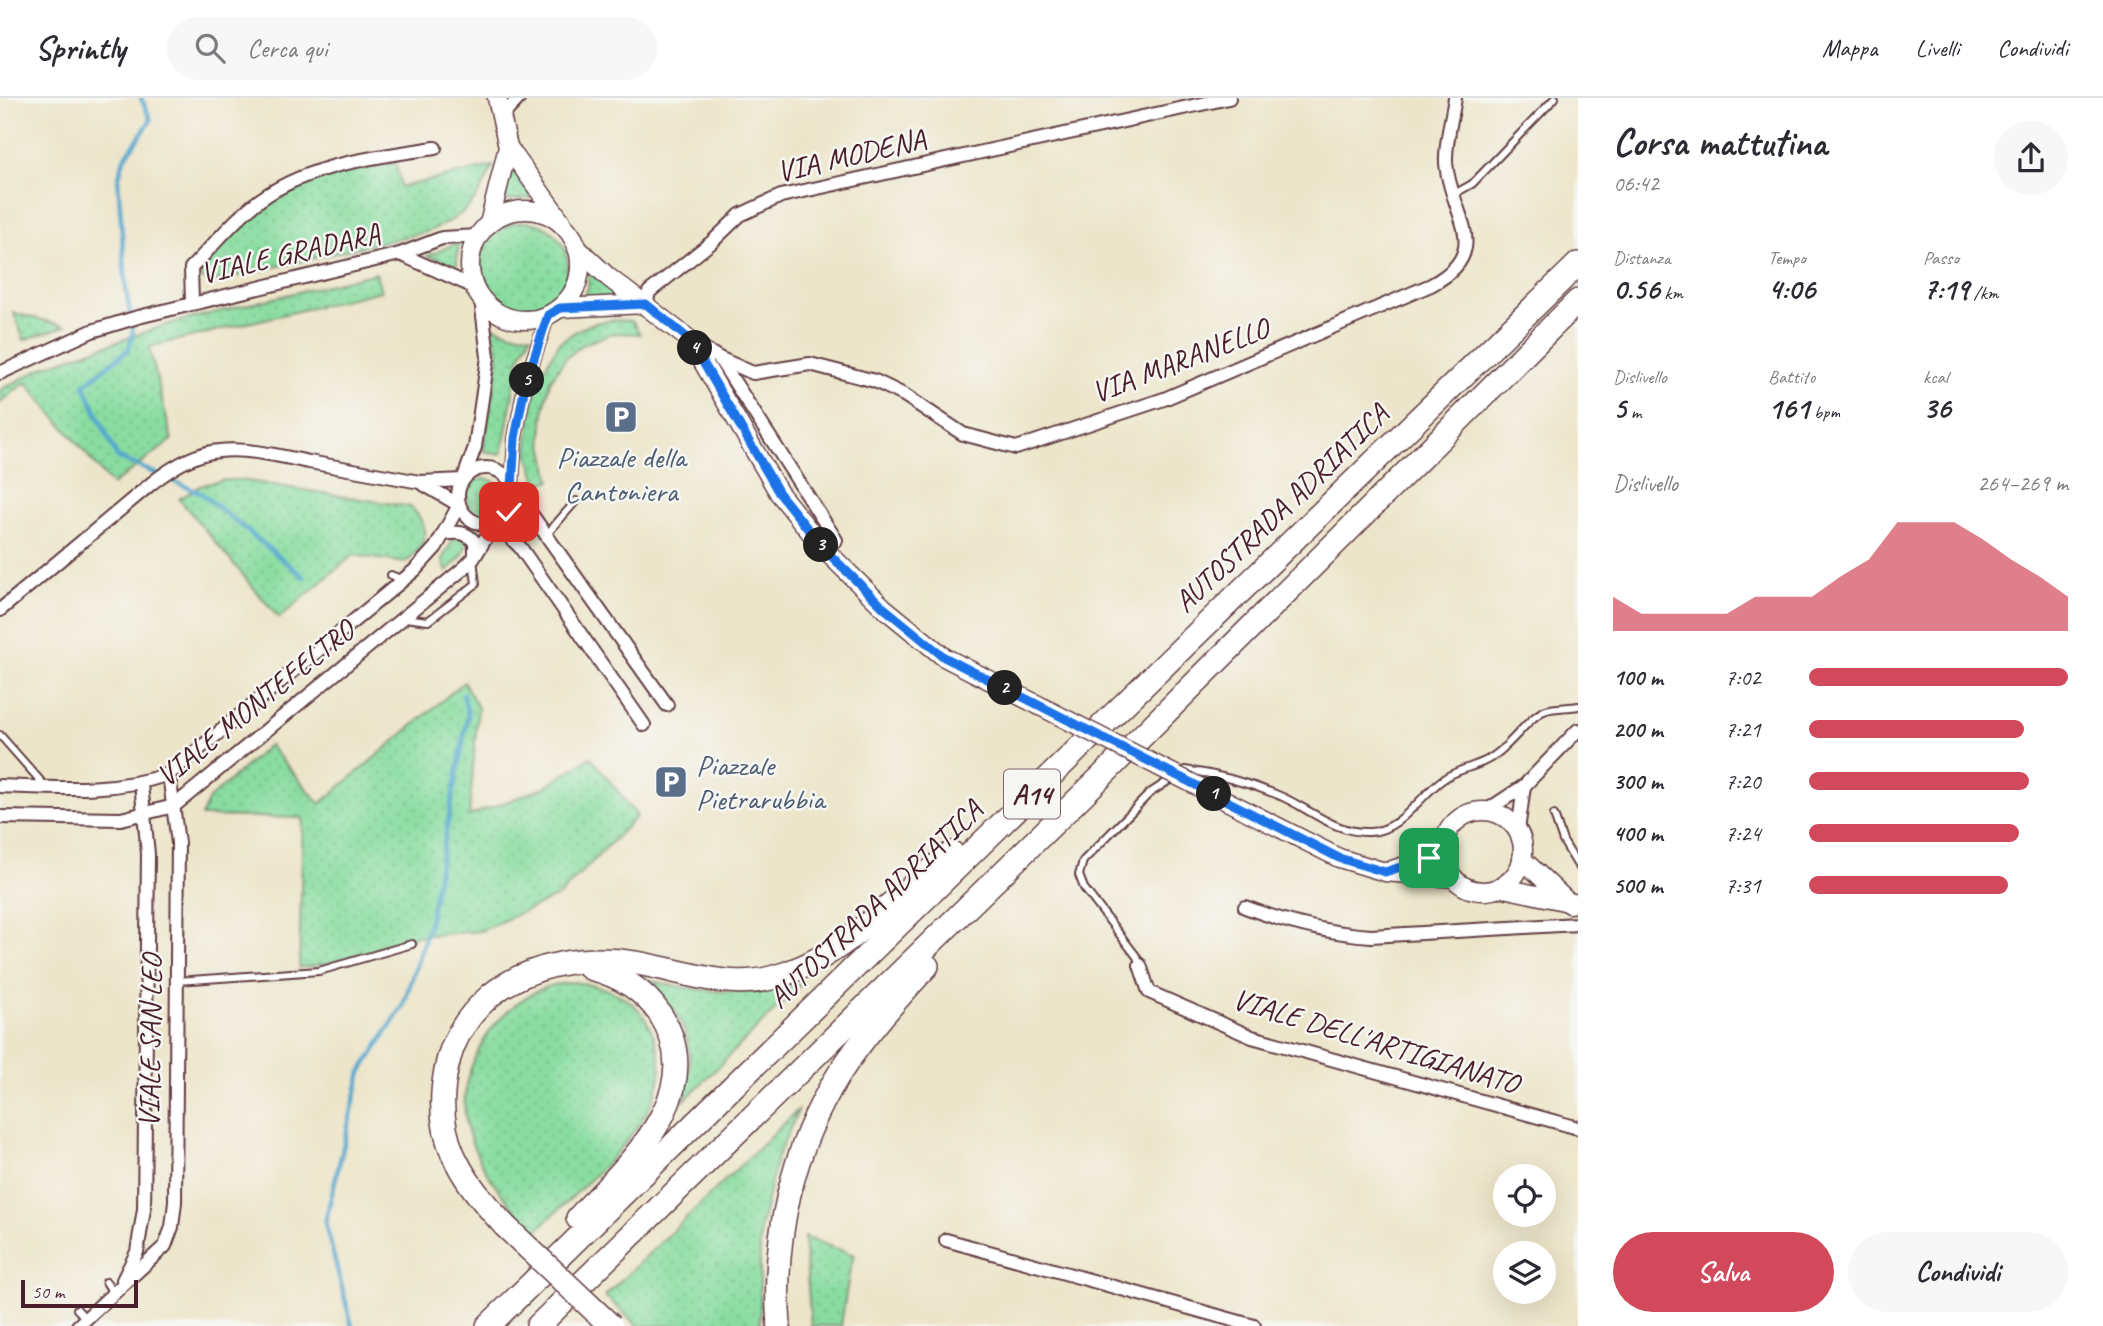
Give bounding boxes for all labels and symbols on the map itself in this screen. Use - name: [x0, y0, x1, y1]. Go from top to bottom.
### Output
- street label: VIA MODENA: [773, 119, 930, 191]
- street label: VIALE GRADARA: [197, 214, 384, 292]
- street label: VIA MARANELLO: [1086, 308, 1277, 411]
- pin: 4: [678, 330, 712, 366]
- pin: 5: [510, 362, 544, 398]
- street label: AUTOSTRADA ADRIATICA: [1166, 394, 1398, 620]
- parking icon: Piazzale della Cantoniera: [602, 398, 640, 436]
- place label: Piazzale della Cantoniera: [556, 438, 688, 510]
- pin: [479, 482, 539, 542]
- pin: 3: [804, 528, 838, 562]
- street label: VIALE MONTEFELTRO: [148, 610, 364, 795]
- pin: 2: [988, 670, 1023, 706]
- place label: Piazzale Pietrarubbia: [696, 746, 827, 818]
- parking icon: Piazzale Pietrarubbia: [652, 763, 690, 801]
- road number: A14: [1004, 770, 1060, 818]
- pin: 1: [1196, 776, 1232, 812]
- street label: AUTOSTRADA ADRIATICA: [760, 790, 992, 1016]
- pin: [1399, 828, 1459, 888]
- street label: VIALE SAN LEO: [129, 951, 171, 1128]
- street label: VIALE DELL'ARTIGIANATO: [1228, 979, 1526, 1103]
- scale bar: [21, 1277, 138, 1309]

